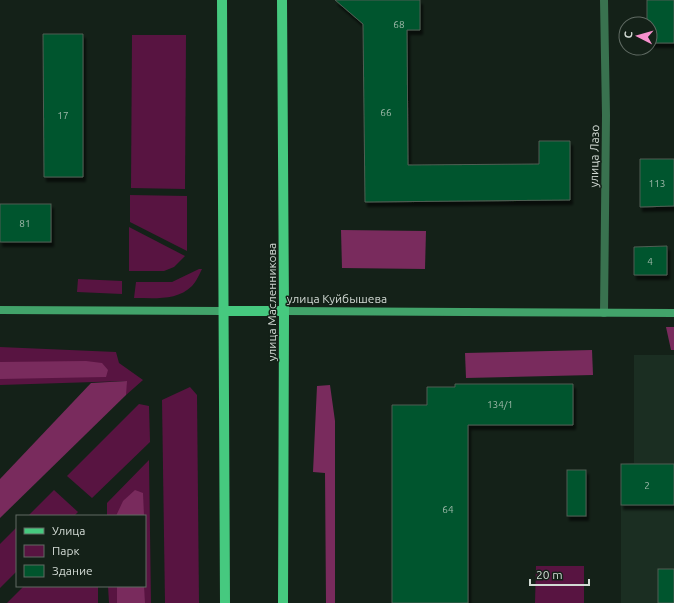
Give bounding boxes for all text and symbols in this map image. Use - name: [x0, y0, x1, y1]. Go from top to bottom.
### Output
- north arrow: [618, 16, 658, 56]
- house number: 68: [393, 19, 405, 30]
- text: С: [622, 31, 634, 39]
- house number: 66: [380, 107, 392, 118]
- house number: 17: [57, 110, 69, 121]
- street label: улица Лазо: [587, 124, 601, 188]
- house number: 113: [649, 178, 665, 189]
- house number: 81: [19, 218, 31, 229]
- street label: улица Масленникова: [265, 243, 278, 361]
- house number: 4: [647, 256, 653, 267]
- street label: улица Куйбышева: [287, 292, 387, 305]
- house number: 134/1: [487, 399, 513, 410]
- house number: 2: [644, 480, 650, 491]
- house number: 64: [442, 504, 454, 515]
- legend: [16, 515, 146, 587]
- text: Улица: [52, 524, 85, 537]
- text: Парк: [52, 544, 80, 557]
- scale bar: [530, 561, 589, 587]
- text: Здание: [52, 564, 93, 577]
- text: 20 m: [536, 568, 563, 581]

